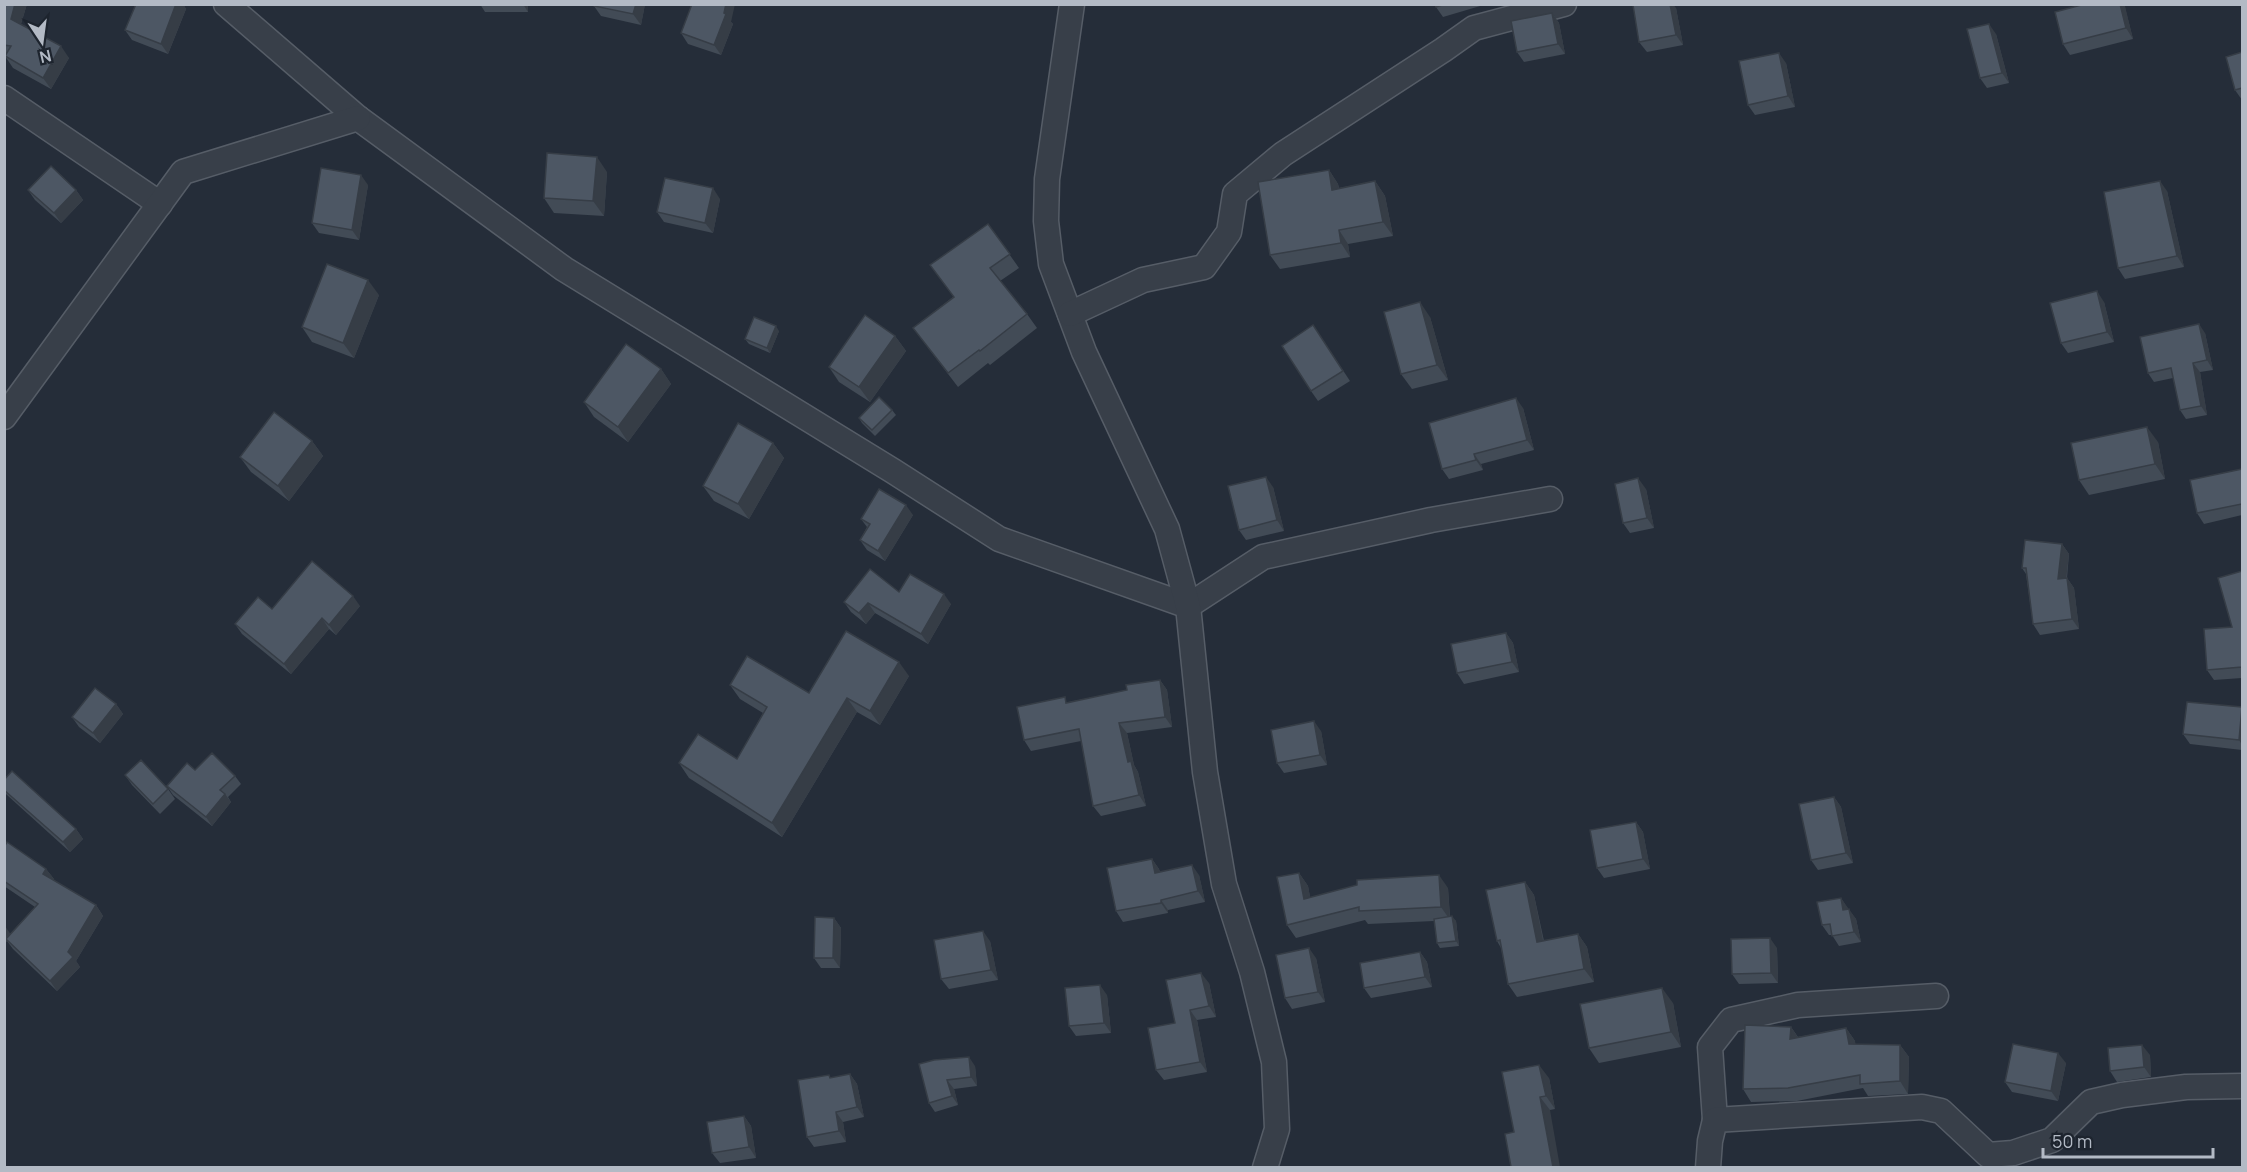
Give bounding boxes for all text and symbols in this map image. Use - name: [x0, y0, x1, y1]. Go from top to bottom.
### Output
- north arrow: [12, 12, 72, 72]
- text: N: [37, 45, 53, 69]
- scale bar: [2043, 1121, 2212, 1159]
- text: 50 m: [2052, 1129, 2092, 1153]

